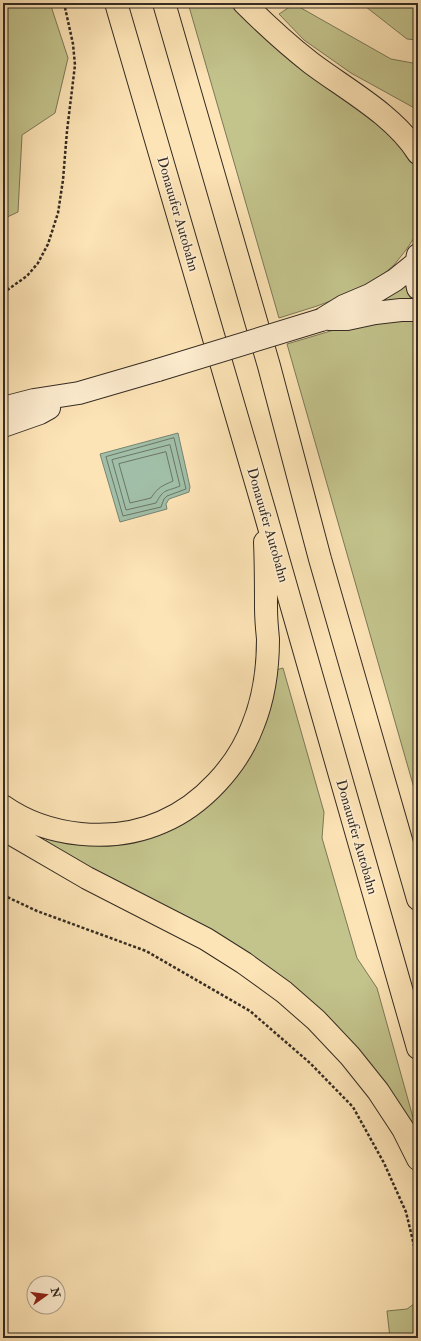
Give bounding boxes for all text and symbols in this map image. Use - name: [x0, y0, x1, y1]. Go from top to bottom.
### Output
- street label: Donauufer Autobahn: [153, 155, 203, 273]
- street label: Donauufer Autobahn: [243, 466, 293, 584]
- street label: Donauufer Autobahn: [332, 778, 382, 896]
- north arrow: [26, 1275, 66, 1315]
- text: N: [47, 1285, 63, 1300]

